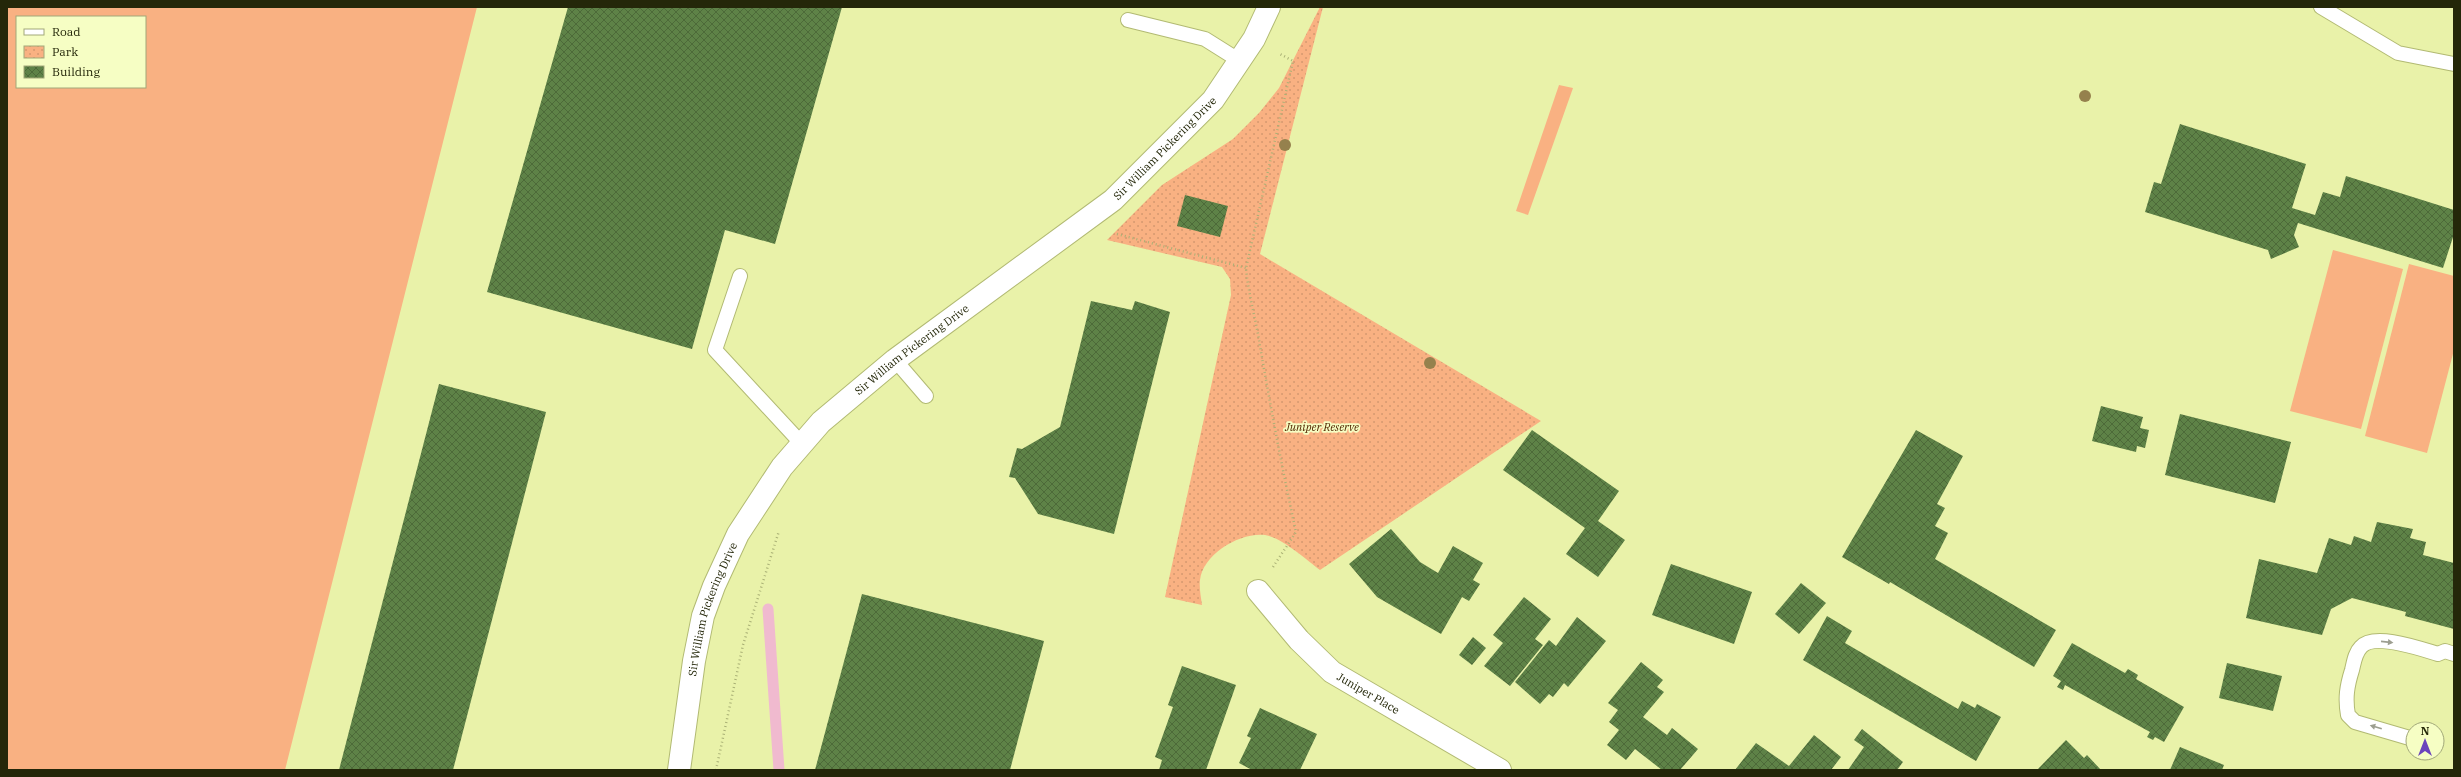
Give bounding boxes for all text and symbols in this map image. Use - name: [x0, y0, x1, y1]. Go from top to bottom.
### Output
- legend: [16, 16, 146, 88]
- text: Road: [52, 24, 81, 39]
- text: Park: [52, 44, 78, 59]
- text: Building: [52, 64, 100, 79]
- street label: Sir William Pickering Drive: [1110, 94, 1219, 203]
- street label: Sir William Pickering Drive: [852, 301, 972, 398]
- park label: Juniper Reserve: [1284, 420, 1359, 434]
- street label: Sir William Pickering Drive: [685, 540, 740, 677]
- one-way arrow: [2381, 639, 2393, 645]
- street label: Juniper Place: [1335, 670, 1402, 717]
- north arrow: [2405, 721, 2445, 761]
- one-way arrow: [2369, 724, 2382, 730]
- text: N: [2421, 724, 2430, 738]

